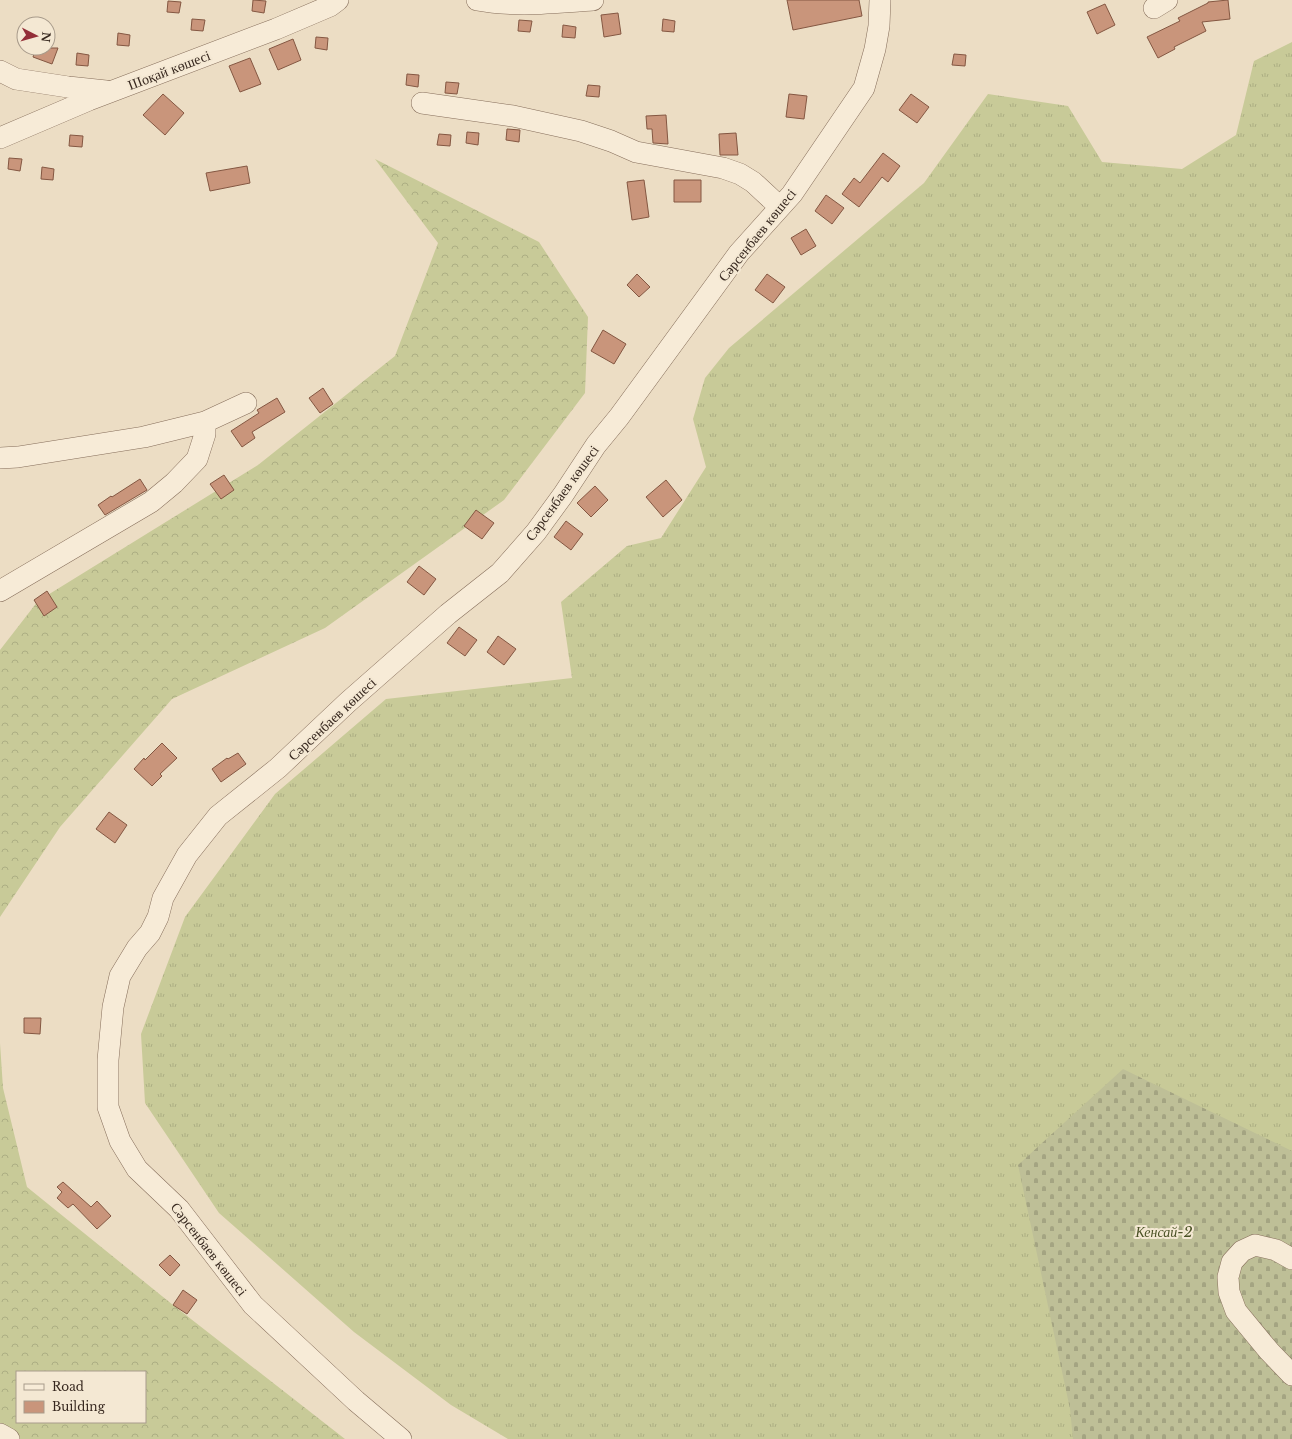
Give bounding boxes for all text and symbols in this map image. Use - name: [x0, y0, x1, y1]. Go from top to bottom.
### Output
- north arrow: [16, 16, 56, 56]
- text: N: [38, 31, 53, 44]
- street label: Шоқай көшесі: [125, 46, 213, 94]
- street label: Сәрсенбаев көшесі: [714, 185, 800, 285]
- street label: Сәрсенбаев көшесі: [521, 441, 603, 544]
- street label: Сәрсенбаев көшесі: [284, 673, 380, 764]
- street label: Сәрсенбаев көшесі: [167, 1199, 251, 1300]
- park label: Кенсай-2: [1134, 1223, 1193, 1241]
- legend: [16, 1371, 146, 1423]
- text: Road: [52, 1379, 84, 1394]
- text: Building: [52, 1399, 106, 1414]

